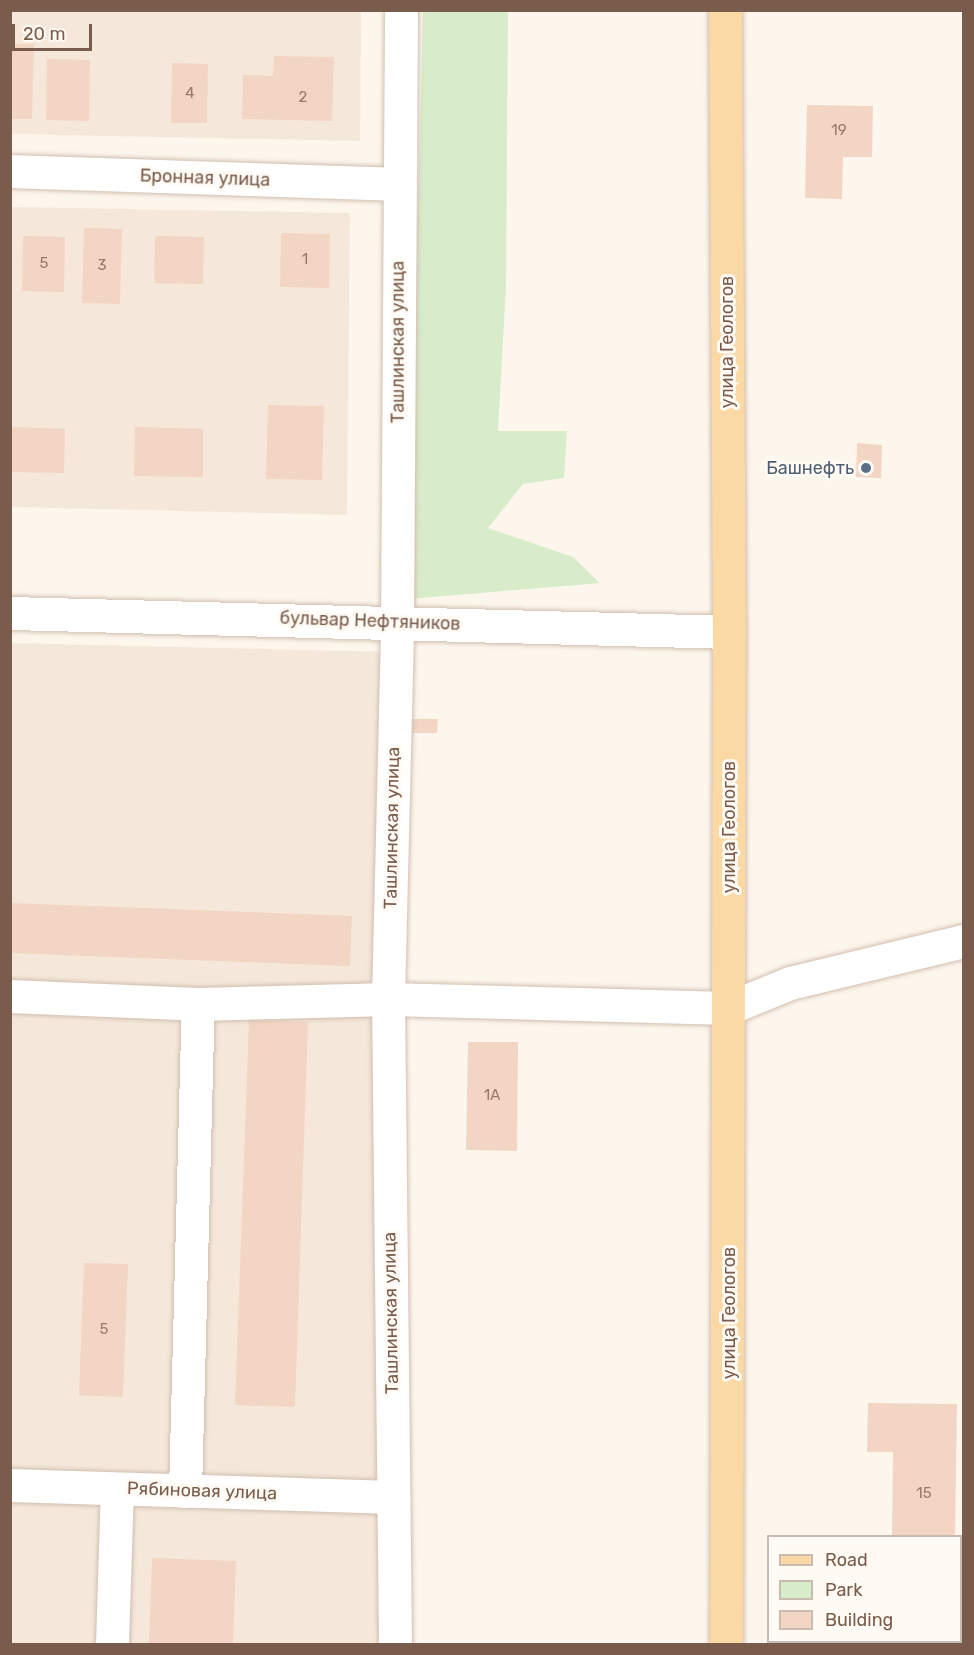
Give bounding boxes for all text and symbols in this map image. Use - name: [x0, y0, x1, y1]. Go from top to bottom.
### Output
- scale bar: [15, 12, 94, 50]
- text: 20 m: [23, 23, 65, 45]
- house number: 4: [185, 85, 195, 103]
- house number: 2: [299, 89, 307, 107]
- house number: 19: [831, 122, 847, 140]
- street label: Бронная улица: [139, 165, 271, 191]
- house number: 1: [302, 251, 308, 269]
- house number: 5: [40, 255, 48, 273]
- house number: 3: [97, 257, 107, 275]
- street label: Ташлинская улица: [387, 261, 409, 423]
- street label: улица Геологов: [716, 276, 738, 408]
- place label: Башнефть: [766, 457, 854, 479]
- marker: Башнефть: [859, 461, 873, 475]
- street label: бульвар Нефтяников: [279, 607, 461, 635]
- street label: Ташлинская улица: [380, 747, 404, 909]
- street label: улица Геологов: [718, 761, 740, 893]
- house number: 1А: [484, 1087, 500, 1105]
- street label: Ташлинская улица: [379, 1232, 403, 1394]
- street label: улица Геологов: [718, 1247, 740, 1379]
- house number: 5: [100, 1321, 108, 1339]
- street label: Рябиновая улица: [127, 1478, 277, 1504]
- house number: 15: [916, 1485, 932, 1503]
- legend: [767, 1535, 962, 1643]
- text: Road: [825, 1549, 868, 1571]
- text: Park: [825, 1579, 862, 1601]
- text: Building: [825, 1609, 893, 1631]

